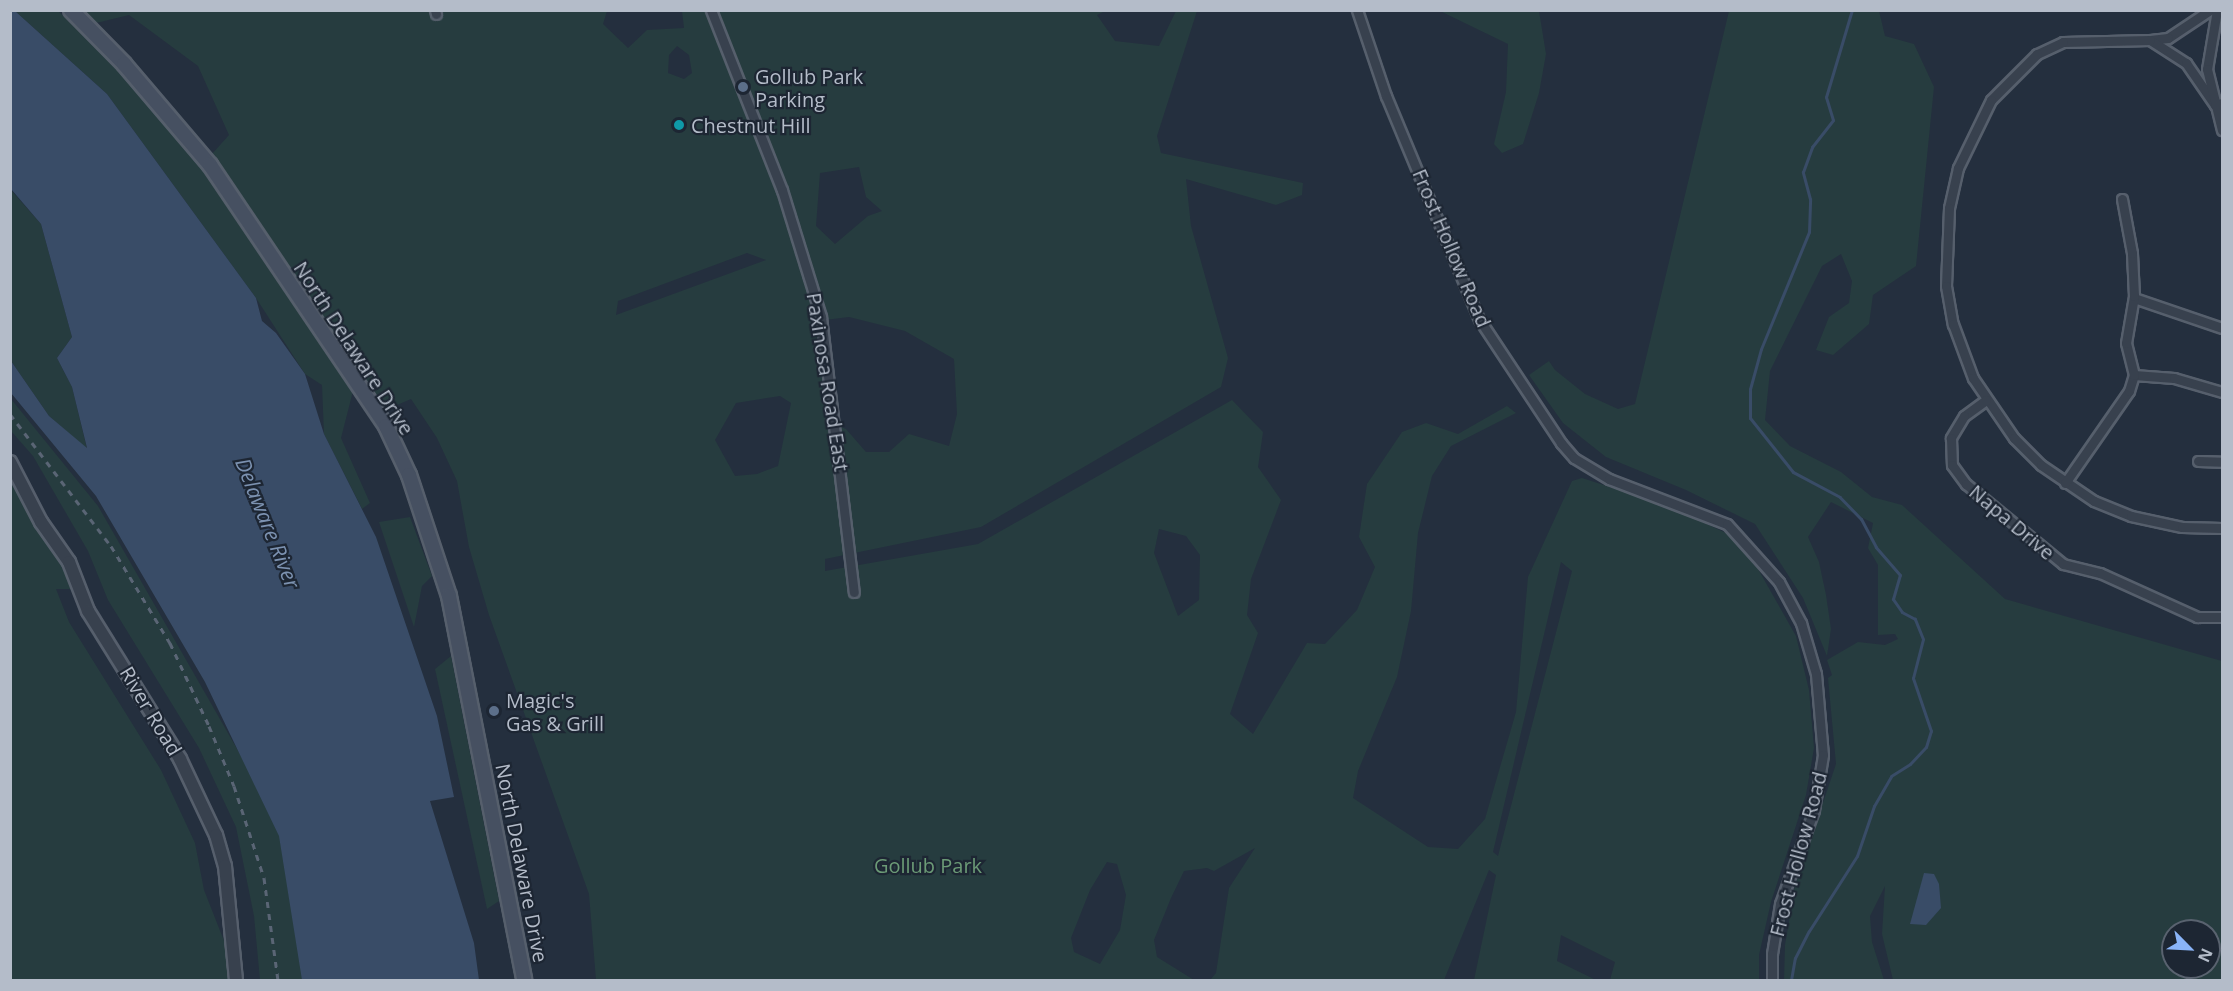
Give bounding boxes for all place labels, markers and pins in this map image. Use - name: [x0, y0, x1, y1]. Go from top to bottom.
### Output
- place label: Gollub Park Parking: [755, 64, 863, 111]
- marker: Gollub Park Parking: [736, 80, 750, 94]
- place label: Chestnut Hill: [691, 113, 811, 137]
- marker: Chestnut Hill: [672, 118, 686, 132]
- place label: Magic's Gas & Grill: [506, 688, 604, 735]
- marker: Magic's Gas & Grill: [487, 704, 501, 718]

